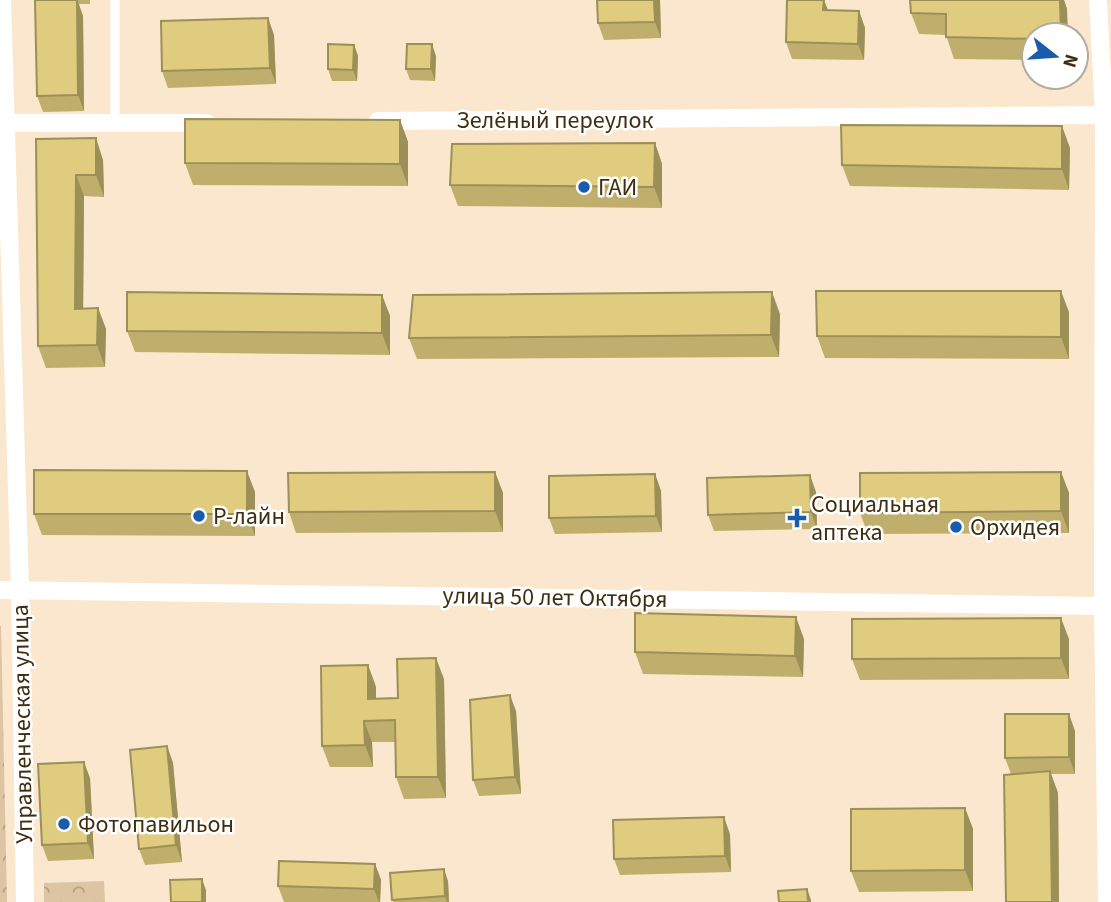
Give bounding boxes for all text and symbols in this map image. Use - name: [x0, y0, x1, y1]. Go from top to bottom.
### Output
- north arrow: [1020, 21, 1090, 91]
- text: N: [1055, 51, 1085, 71]
- street label: Зелёный переулок: [457, 103, 654, 138]
- place label: ГАИ: [598, 170, 637, 205]
- marker: ГАИ: [576, 179, 592, 195]
- place label: Социальная аптека: [811, 487, 939, 550]
- place label: Р-лайн: [213, 499, 285, 534]
- marker: Р-лайн: [191, 508, 207, 524]
- marker: Социальная аптека: [789, 510, 805, 526]
- place label: Орхидея: [970, 510, 1060, 545]
- marker: Орхидея: [948, 519, 964, 535]
- street label: улица 50 лет Октября: [442, 578, 668, 617]
- street label: Управленческая улица: [3, 604, 42, 844]
- place label: Фотопавильон: [78, 807, 234, 842]
- marker: Фотопавильон: [56, 816, 72, 832]

